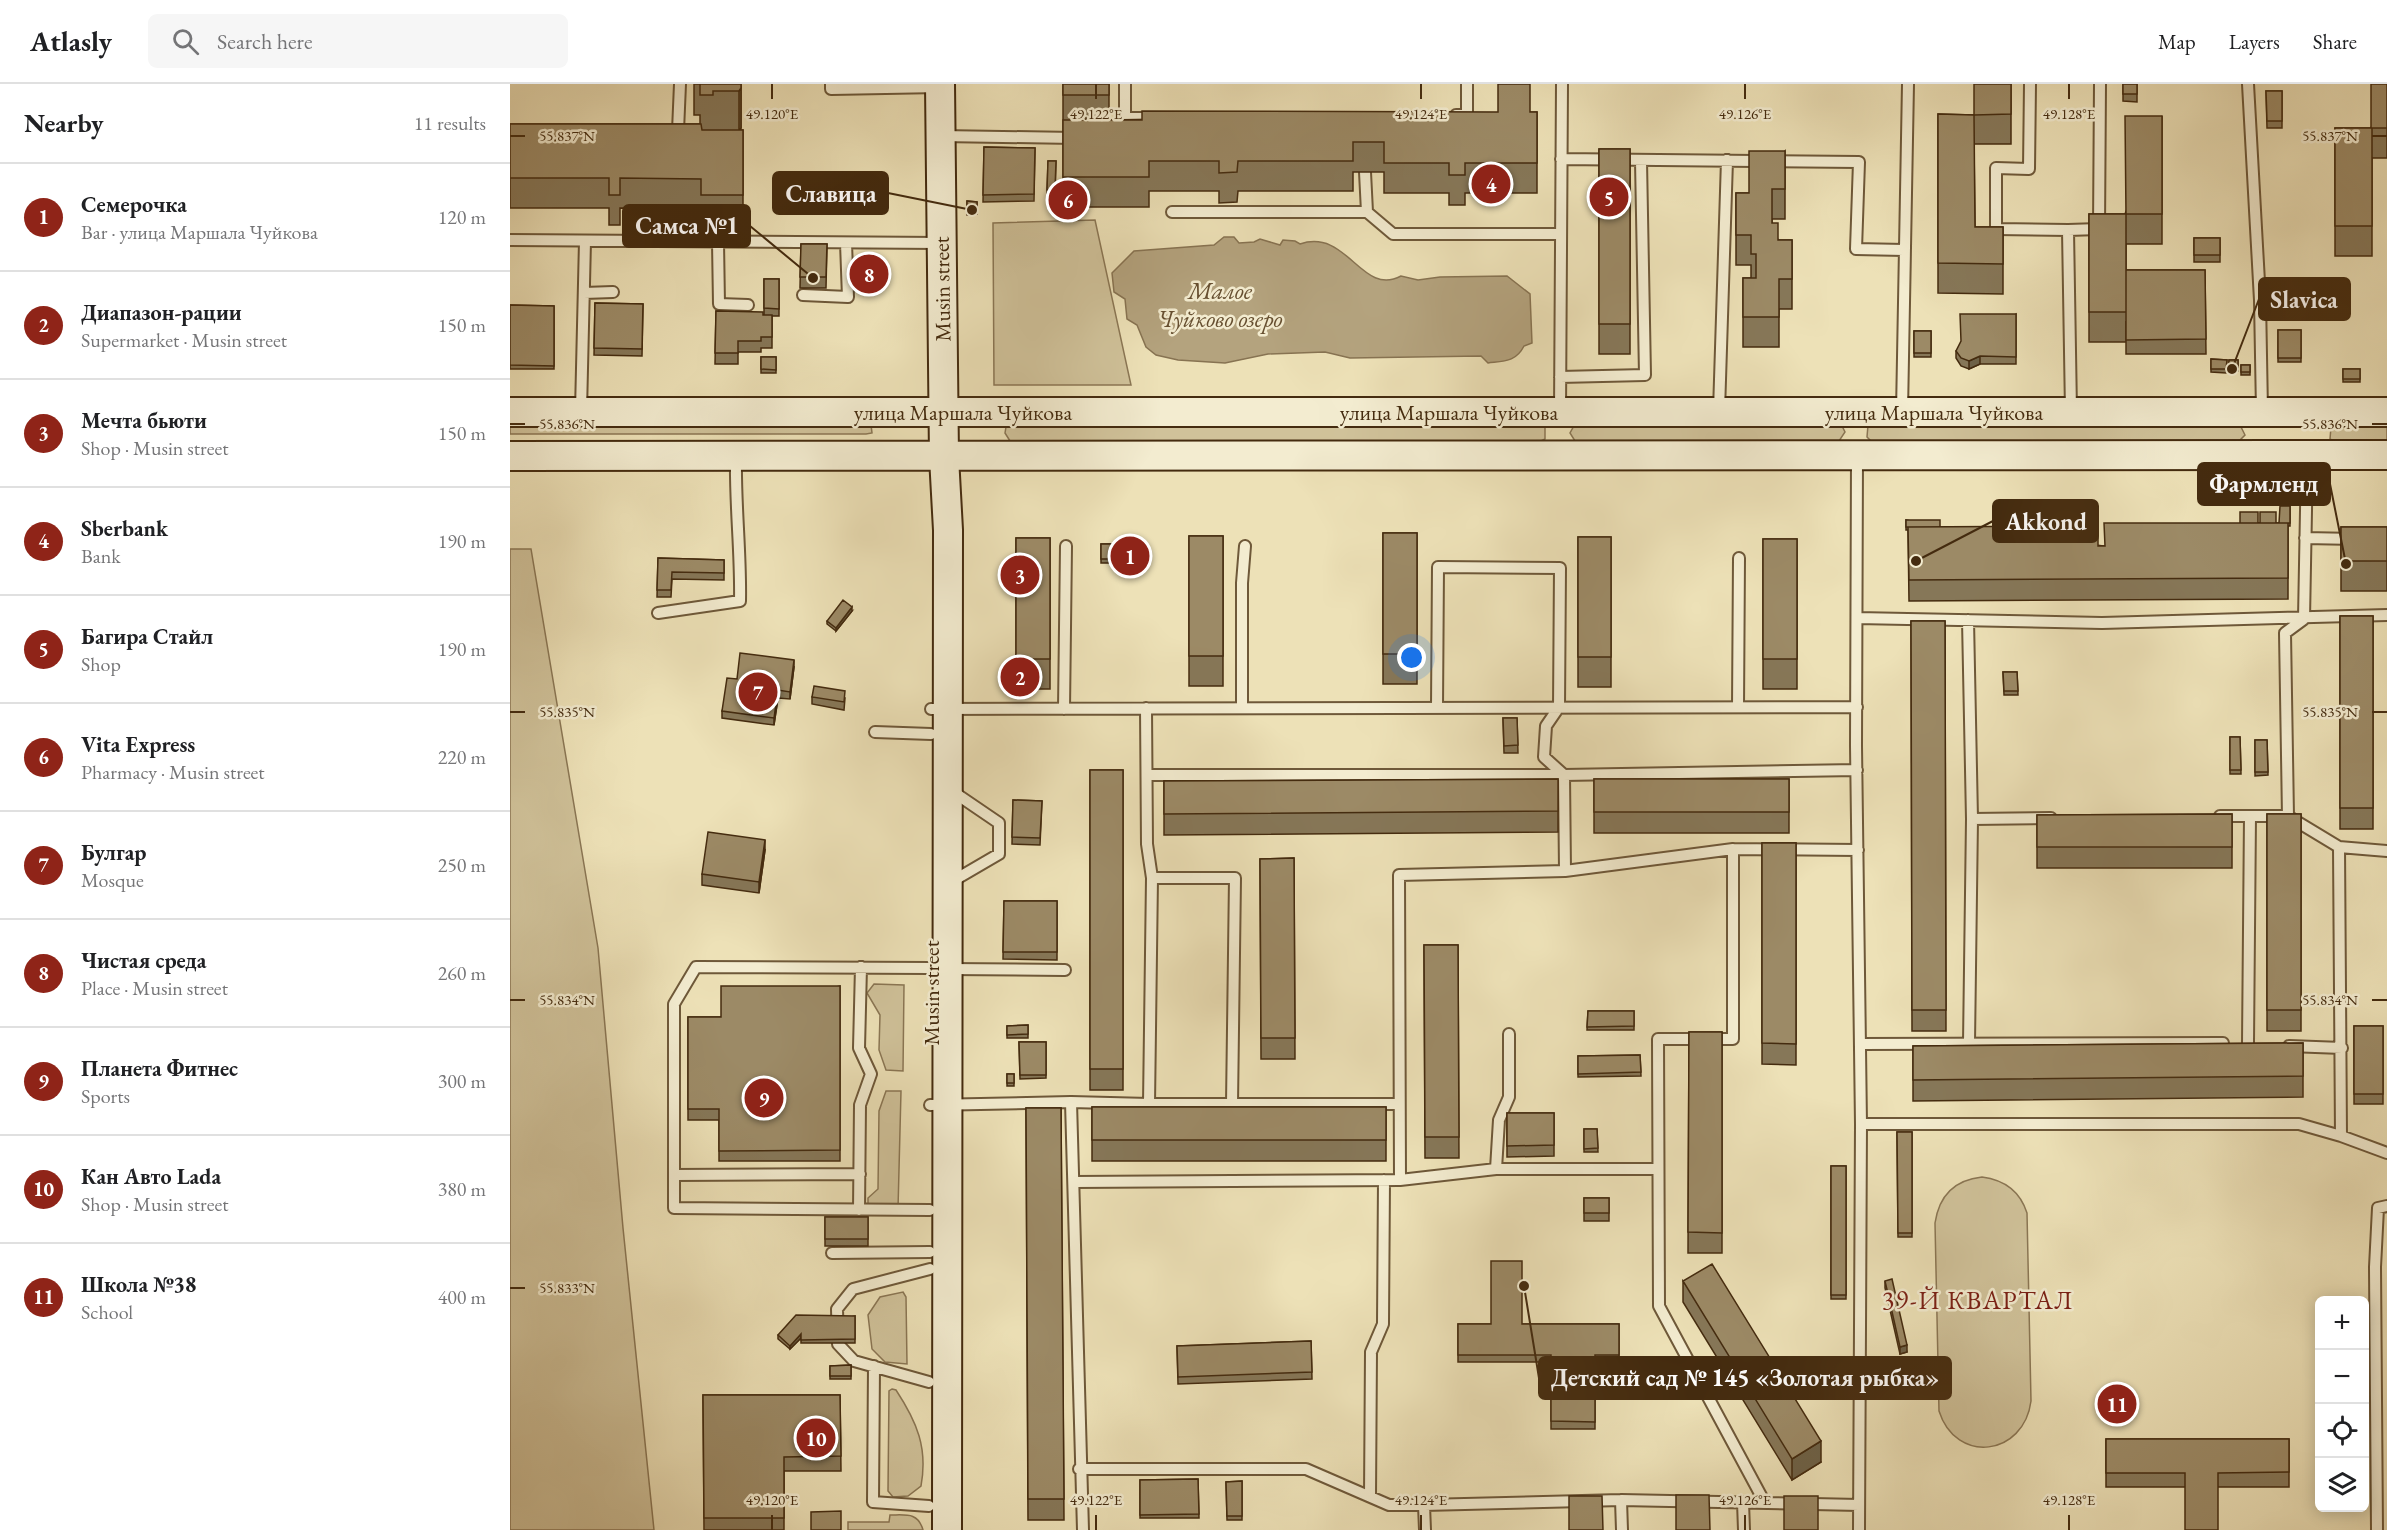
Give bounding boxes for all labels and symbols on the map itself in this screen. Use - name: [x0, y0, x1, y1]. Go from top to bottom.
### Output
- text: 49.120°E: [746, 104, 799, 123]
- text: 49.122°E: [1070, 104, 1123, 123]
- text: 49.124°E: [1395, 104, 1448, 123]
- text: 49.126°E: [1719, 104, 1772, 123]
- text: 49.128°E: [2043, 104, 2096, 123]
- text: 55.837°N: [539, 126, 595, 145]
- text: 55.837°N: [2302, 126, 2358, 145]
- pin: 4: [1472, 162, 1510, 206]
- callout: Славица: [773, 172, 888, 214]
- pin: 5: [1590, 174, 1628, 220]
- text: Славица: [785, 178, 877, 209]
- pin: 6: [1048, 178, 1088, 222]
- callout: Самса №1: [623, 205, 750, 247]
- text: Самса №1: [635, 210, 739, 241]
- street label: Musin street: [927, 236, 957, 342]
- pin: 8: [850, 252, 888, 297]
- water label: Малое Чуйково озеро: [1157, 275, 1283, 334]
- callout: Slavica: [2259, 278, 2350, 320]
- text: Slavica: [2270, 284, 2338, 315]
- street label: улица Маршала Чуйкова: [854, 398, 1072, 427]
- street label: улица Маршала Чуйкова: [1340, 398, 1558, 427]
- street label: улица Маршала Чуйкова: [1825, 398, 2043, 427]
- text: 55.836°N: [539, 414, 595, 433]
- text: 55.836°N: [2302, 414, 2358, 433]
- callout: Фармленд: [2198, 463, 2330, 505]
- text: Фармленд: [2210, 468, 2319, 499]
- callout: Akkond: [1993, 500, 2098, 542]
- text: Akkond: [2004, 506, 2088, 537]
- pin: 1: [1110, 534, 1150, 578]
- pin: 3: [1000, 552, 1040, 598]
- your location: [1397, 643, 1426, 672]
- pin: 2: [1000, 654, 1040, 700]
- pin: 7: [738, 670, 778, 714]
- text: 55.835°N: [539, 702, 595, 721]
- text: 55.835°N: [2302, 702, 2358, 721]
- street label: Musin street: [917, 940, 946, 1046]
- text: 55.834°N: [539, 990, 595, 1009]
- text: 55.834°N: [2302, 990, 2358, 1009]
- pin: 9: [744, 1076, 784, 1120]
- text: 55.833°N: [539, 1278, 595, 1297]
- district label: 39-Й КВАРТАЛ: [1882, 1283, 2074, 1317]
- callout: Детский сад № 145 «Золотая рыбка»: [1539, 1357, 1951, 1399]
- text: Детский сад № 145 «Золотая рыбка»: [1551, 1362, 1939, 1393]
- pin: 11: [2098, 1382, 2136, 1426]
- pin: 10: [796, 1416, 836, 1460]
- text: 49.120°E: [746, 1490, 799, 1509]
- text: 49.122°E: [1070, 1490, 1123, 1509]
- text: 49.124°E: [1395, 1490, 1448, 1509]
- text: 49.126°E: [1719, 1490, 1772, 1509]
- text: 49.128°E: [2043, 1490, 2096, 1509]

